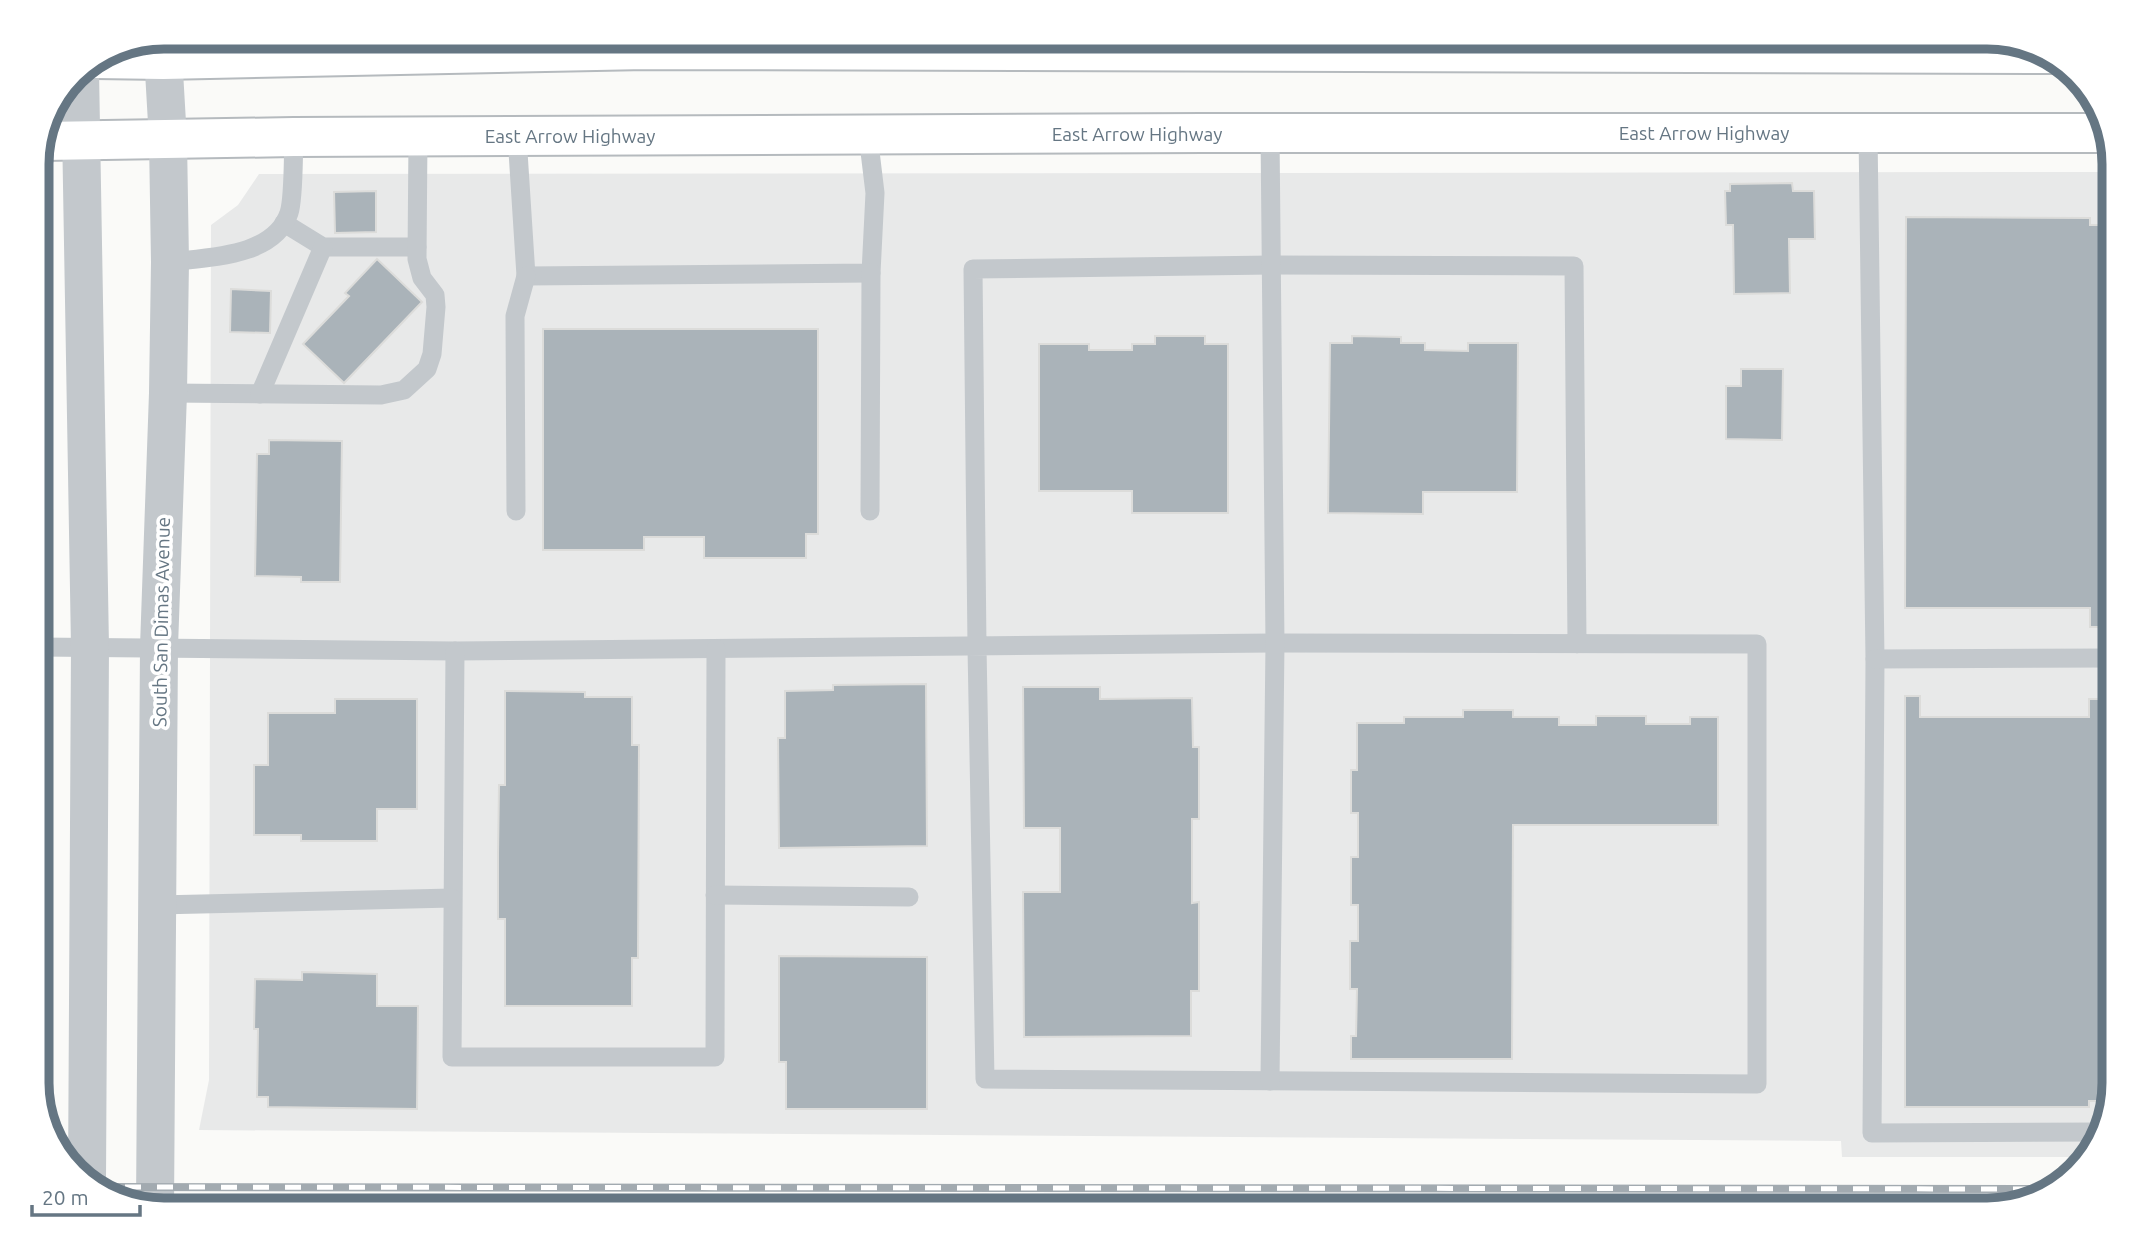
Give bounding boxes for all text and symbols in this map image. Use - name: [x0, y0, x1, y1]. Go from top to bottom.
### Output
- street label: East Arrow Highway: [1619, 122, 1789, 144]
- street label: East Arrow Highway: [1052, 123, 1222, 145]
- street label: East Arrow Highway: [485, 125, 655, 147]
- street label: South San Dimas Avenue: [148, 517, 174, 727]
- scale bar: [32, 1174, 140, 1218]
- text: 20 m: [42, 1185, 89, 1209]

